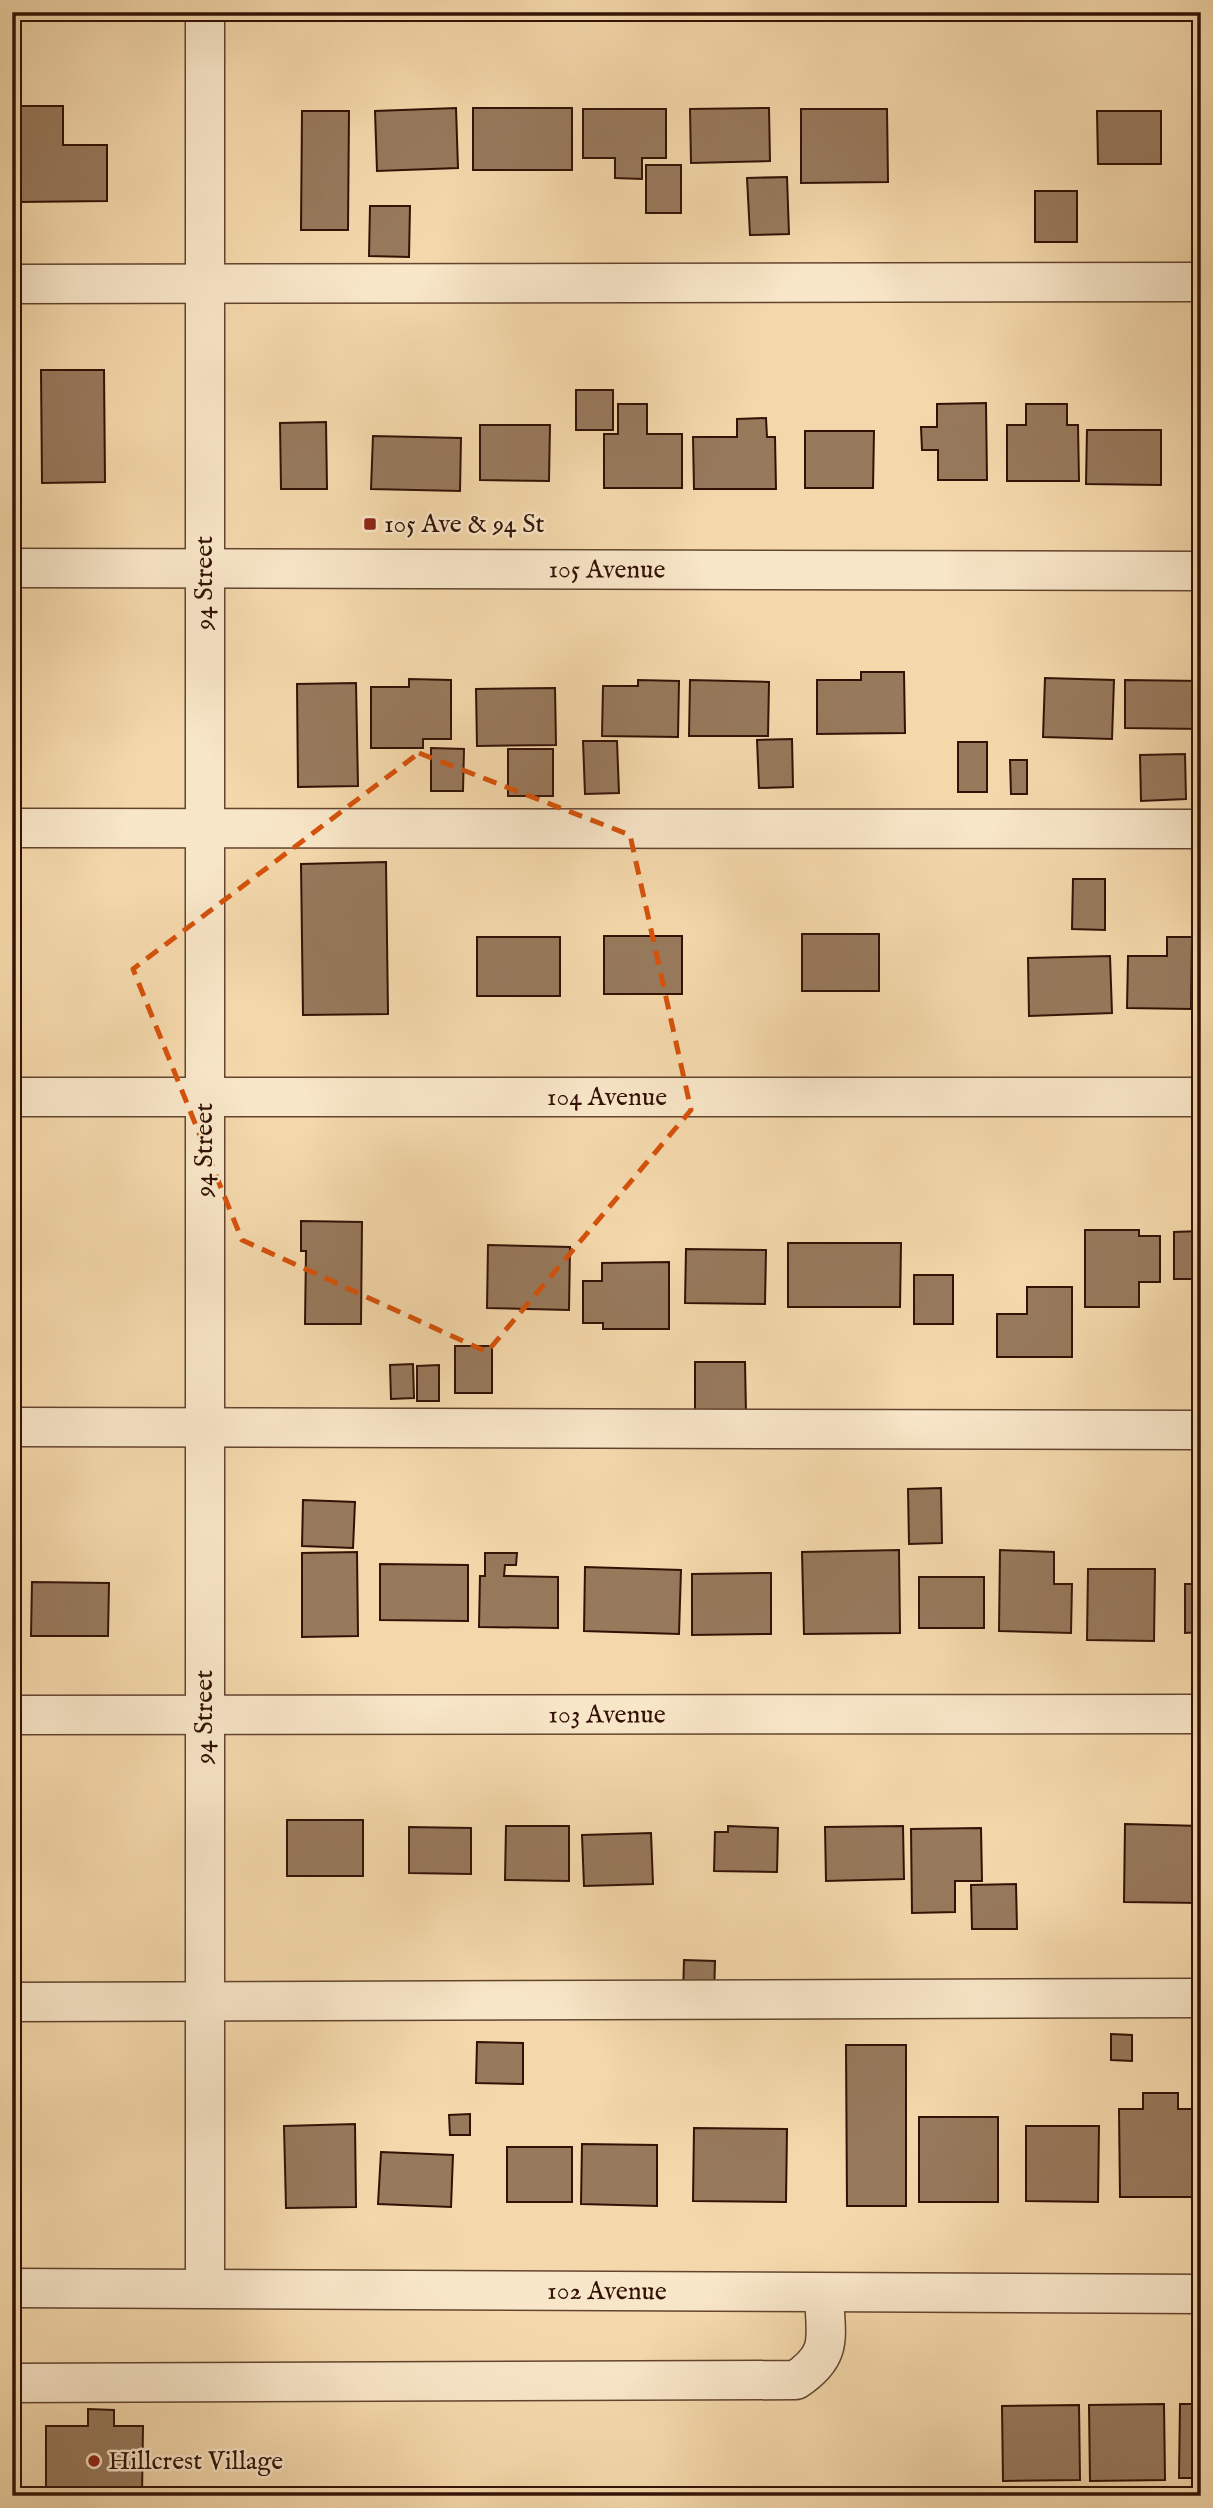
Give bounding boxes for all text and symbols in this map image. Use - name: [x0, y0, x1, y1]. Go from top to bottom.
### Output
- place label: 105 Ave & 94 St: [384, 508, 545, 541]
- marker: 105 Ave & 94 St: [362, 516, 378, 532]
- street label: 94 Street: [188, 536, 221, 631]
- street label: 105 Avenue: [548, 553, 666, 586]
- street label: 104 Avenue: [547, 1081, 667, 1114]
- street label: 94 Street: [188, 1103, 221, 1198]
- street label: 94 Street: [188, 1670, 221, 1765]
- street label: 103 Avenue: [548, 1698, 666, 1731]
- street label: 102 Avenue: [547, 2274, 667, 2308]
- place label: Hillcrest Village: [108, 2445, 283, 2478]
- marker: Hillcrest Village: [86, 2453, 102, 2469]

